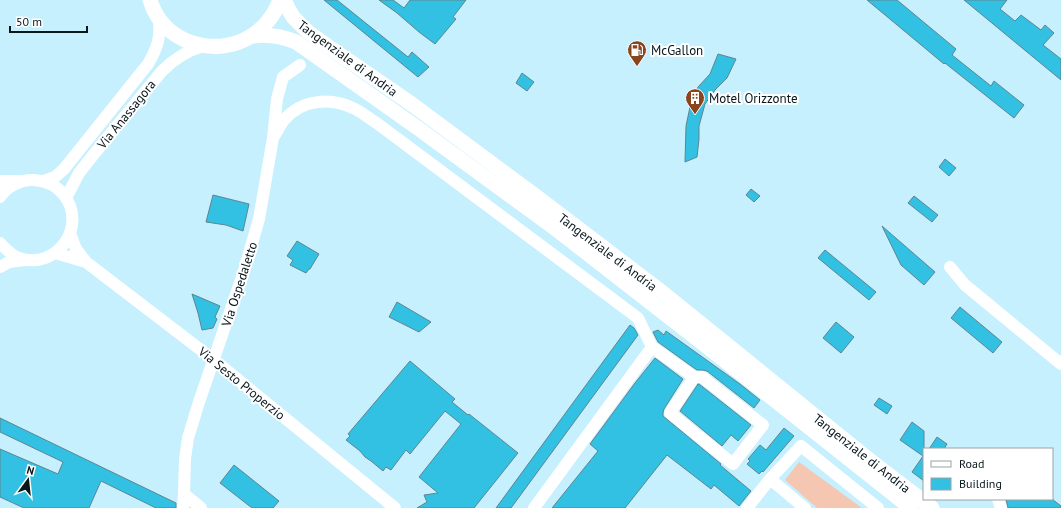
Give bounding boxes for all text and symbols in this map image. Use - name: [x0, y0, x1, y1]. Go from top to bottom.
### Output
- scale bar: [10, 8, 87, 34]
- text: 50 m: [16, 14, 42, 29]
- street label: Tangenziale di Andria: [294, 16, 401, 100]
- fuel station icon: McGallon: [626, 39, 648, 67]
- place label: McGallon: [651, 42, 703, 59]
- street label: Via Anassagora: [93, 76, 159, 153]
- building icon: Motel Orizzonte: [684, 87, 706, 115]
- place label: Motel Orizzonte: [709, 90, 798, 107]
- street label: Tangenziale di Andria: [555, 210, 660, 295]
- street label: Via Ospedaletto: [217, 240, 261, 330]
- street label: Via Sesto Properzio: [194, 342, 289, 424]
- street label: Tangenziale di Andria: [809, 410, 914, 497]
- legend: [923, 448, 1053, 500]
- text: Road: [959, 456, 984, 471]
- north arrow: [8, 460, 48, 500]
- text: N: [25, 463, 36, 478]
- text: Building: [959, 476, 1002, 491]

